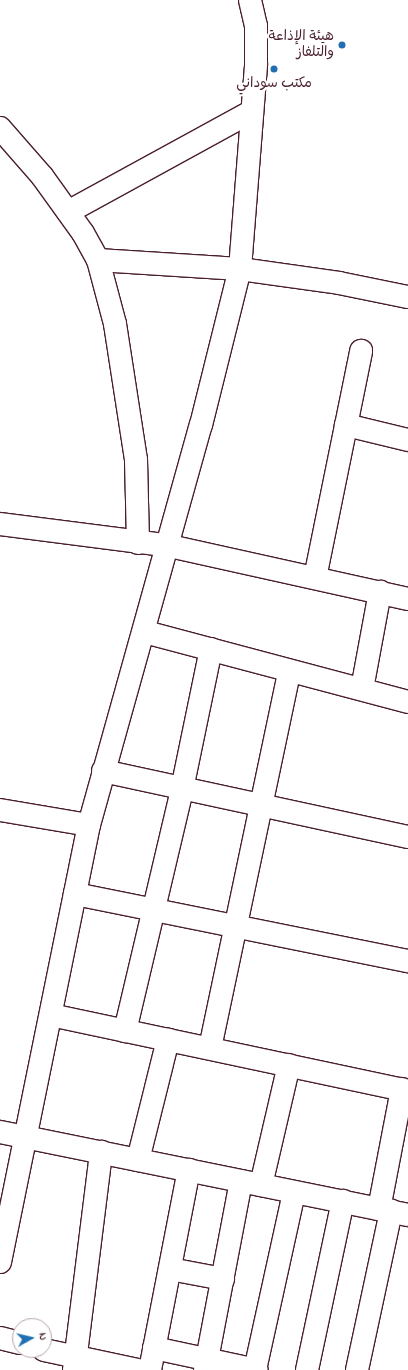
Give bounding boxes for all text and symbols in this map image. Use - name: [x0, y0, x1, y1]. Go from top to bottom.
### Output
- place label: هيئة الإذاعة والتلفاز: [269, 29, 334, 62]
- marker: هيئة الإذاعة والتلفاز: [337, 40, 347, 50]
- marker: مكتب سوداني: [269, 64, 279, 74]
- place label: مكتب سوداني: [236, 76, 312, 92]
- north arrow: [12, 1318, 52, 1358]
- text: N: [34, 1332, 51, 1341]

